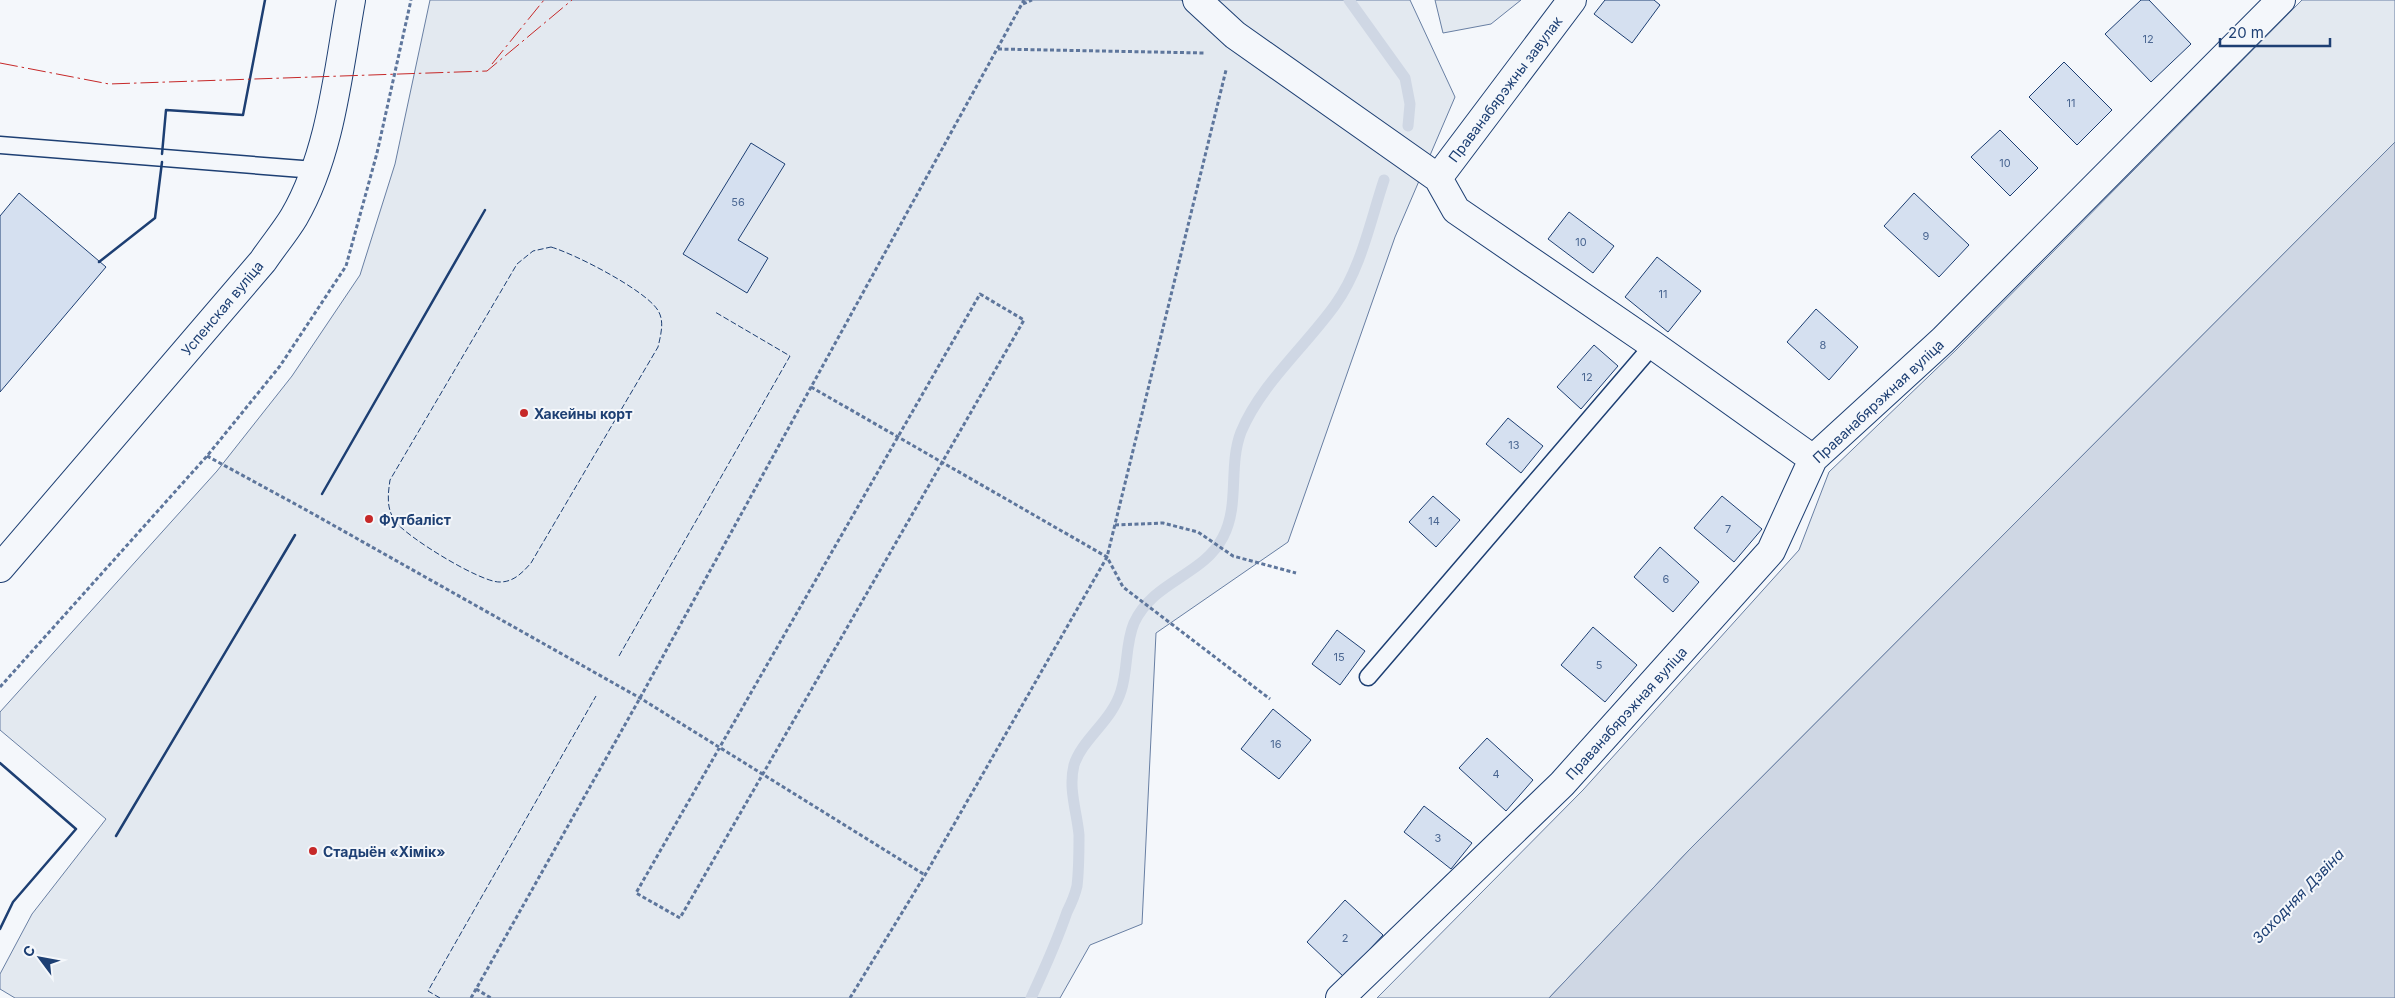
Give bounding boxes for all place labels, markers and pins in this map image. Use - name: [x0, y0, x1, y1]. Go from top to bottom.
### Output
- place label: Хакейны корт: [534, 405, 632, 422]
- marker: Хакейны корт: [518, 407, 530, 419]
- place label: Футбаліст: [379, 511, 451, 528]
- marker: Футбаліст: [363, 513, 375, 525]
- place label: Стадыён «Хімік»: [323, 843, 445, 860]
- marker: Стадыён «Хімік»: [307, 845, 319, 857]

